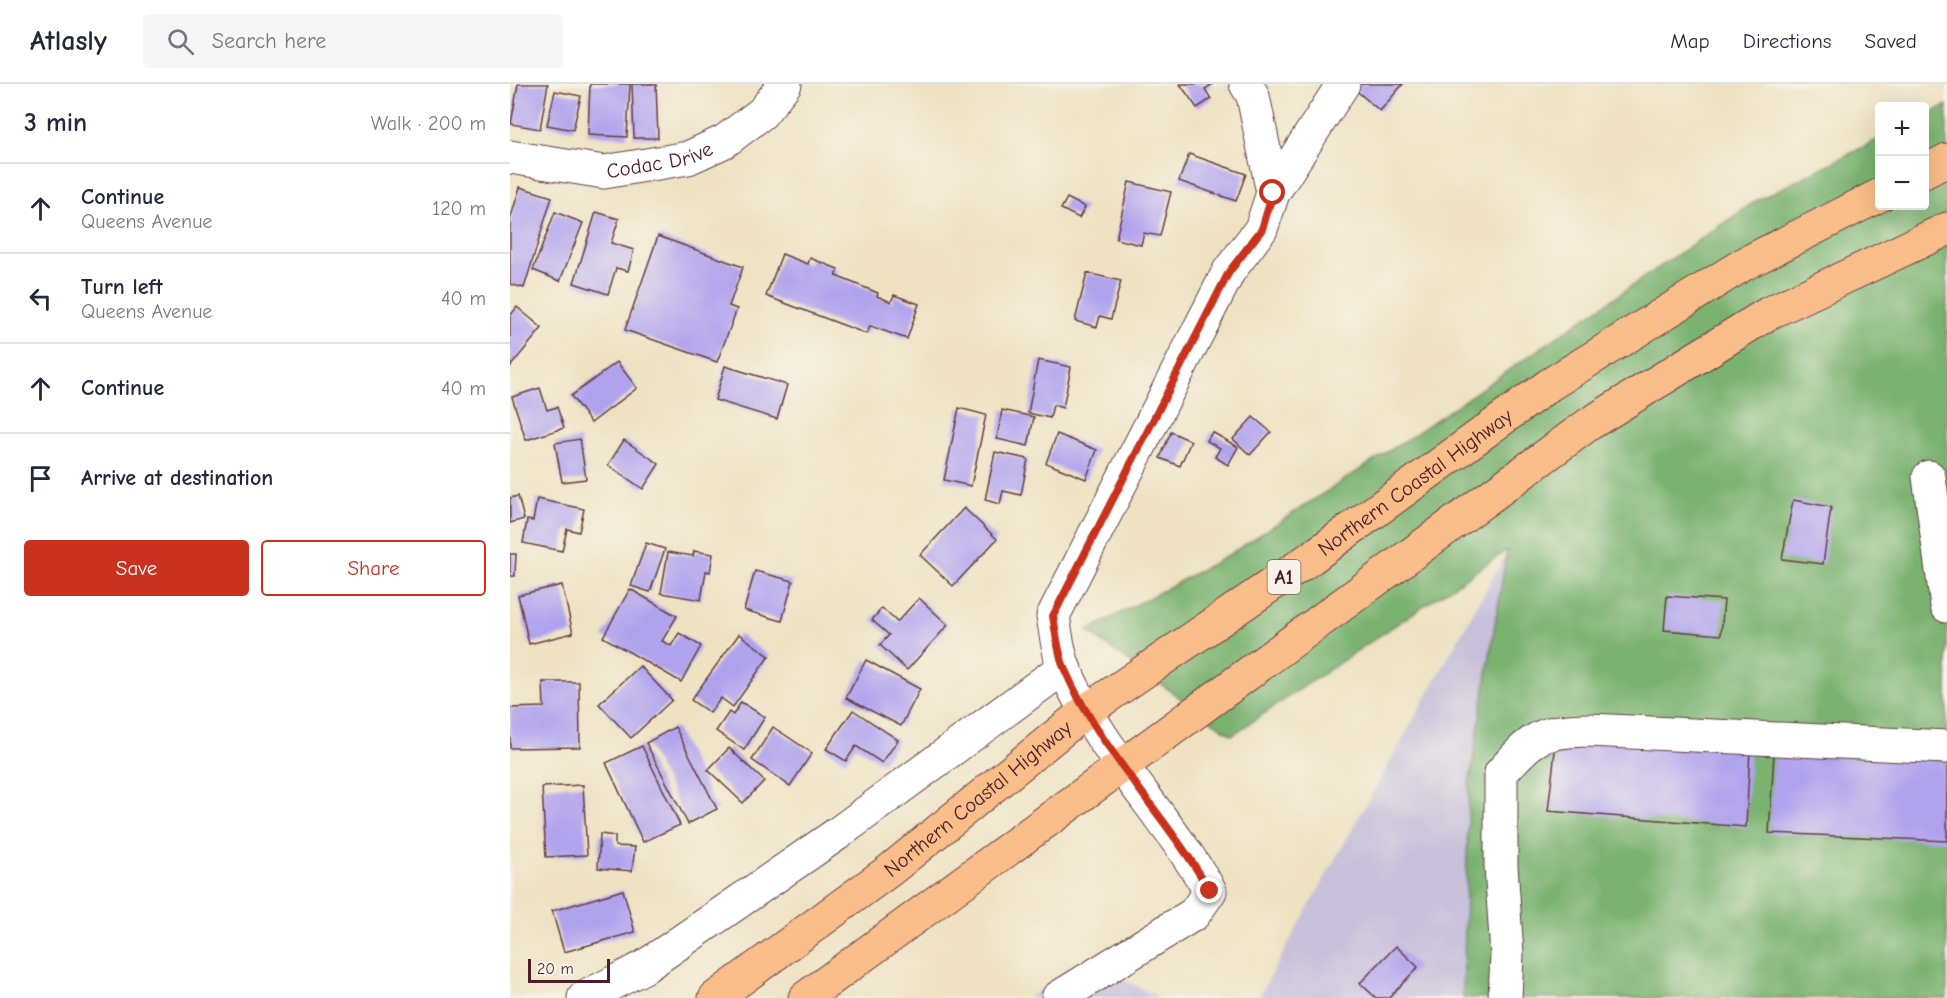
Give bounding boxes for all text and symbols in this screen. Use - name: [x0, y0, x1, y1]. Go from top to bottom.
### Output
- search box: [143, 14, 563, 68]
- text: Atlasly: [30, 25, 107, 57]
- icon: search: [164, 25, 197, 58]
- text: Search here: [212, 28, 326, 54]
- text: Map: [1670, 29, 1710, 53]
- text: Directions: [1743, 29, 1832, 53]
- text: Saved: [1865, 29, 1917, 53]
- map controls: [1875, 102, 1929, 210]
- button: +: [1875, 102, 1929, 156]
- text: 3 min: [24, 108, 87, 138]
- text: Walk · 200 m: [371, 112, 486, 135]
- street label: Codac Drive: [605, 136, 716, 183]
- button: −: [1875, 156, 1929, 210]
- route start: [1259, 179, 1285, 205]
- text: Continue: [81, 184, 164, 210]
- icon: ahead: [24, 192, 57, 225]
- text: 120 m: [432, 197, 486, 220]
- text: Queens Avenue: [81, 210, 212, 233]
- text: Turn left: [81, 274, 163, 300]
- icon: left: [24, 282, 57, 315]
- text: 40 m: [441, 287, 486, 310]
- text: Queens Avenue: [81, 300, 212, 323]
- icon: ahead: [24, 372, 57, 405]
- text: Continue: [81, 375, 164, 401]
- text: 40 m: [441, 377, 486, 400]
- street label: Northern Coastal Highway: [1313, 403, 1517, 561]
- icon: arrive: [24, 462, 57, 495]
- text: Arrive at destination: [81, 465, 273, 491]
- button: Save: [24, 540, 249, 596]
- button: Share: [261, 540, 486, 596]
- road number: A1: [1268, 560, 1300, 594]
- street label: Northern Coastal Highway: [879, 715, 1077, 882]
- route end: [1196, 877, 1222, 903]
- scale bar: [528, 956, 610, 984]
- text: 20 m: [537, 960, 574, 978]

